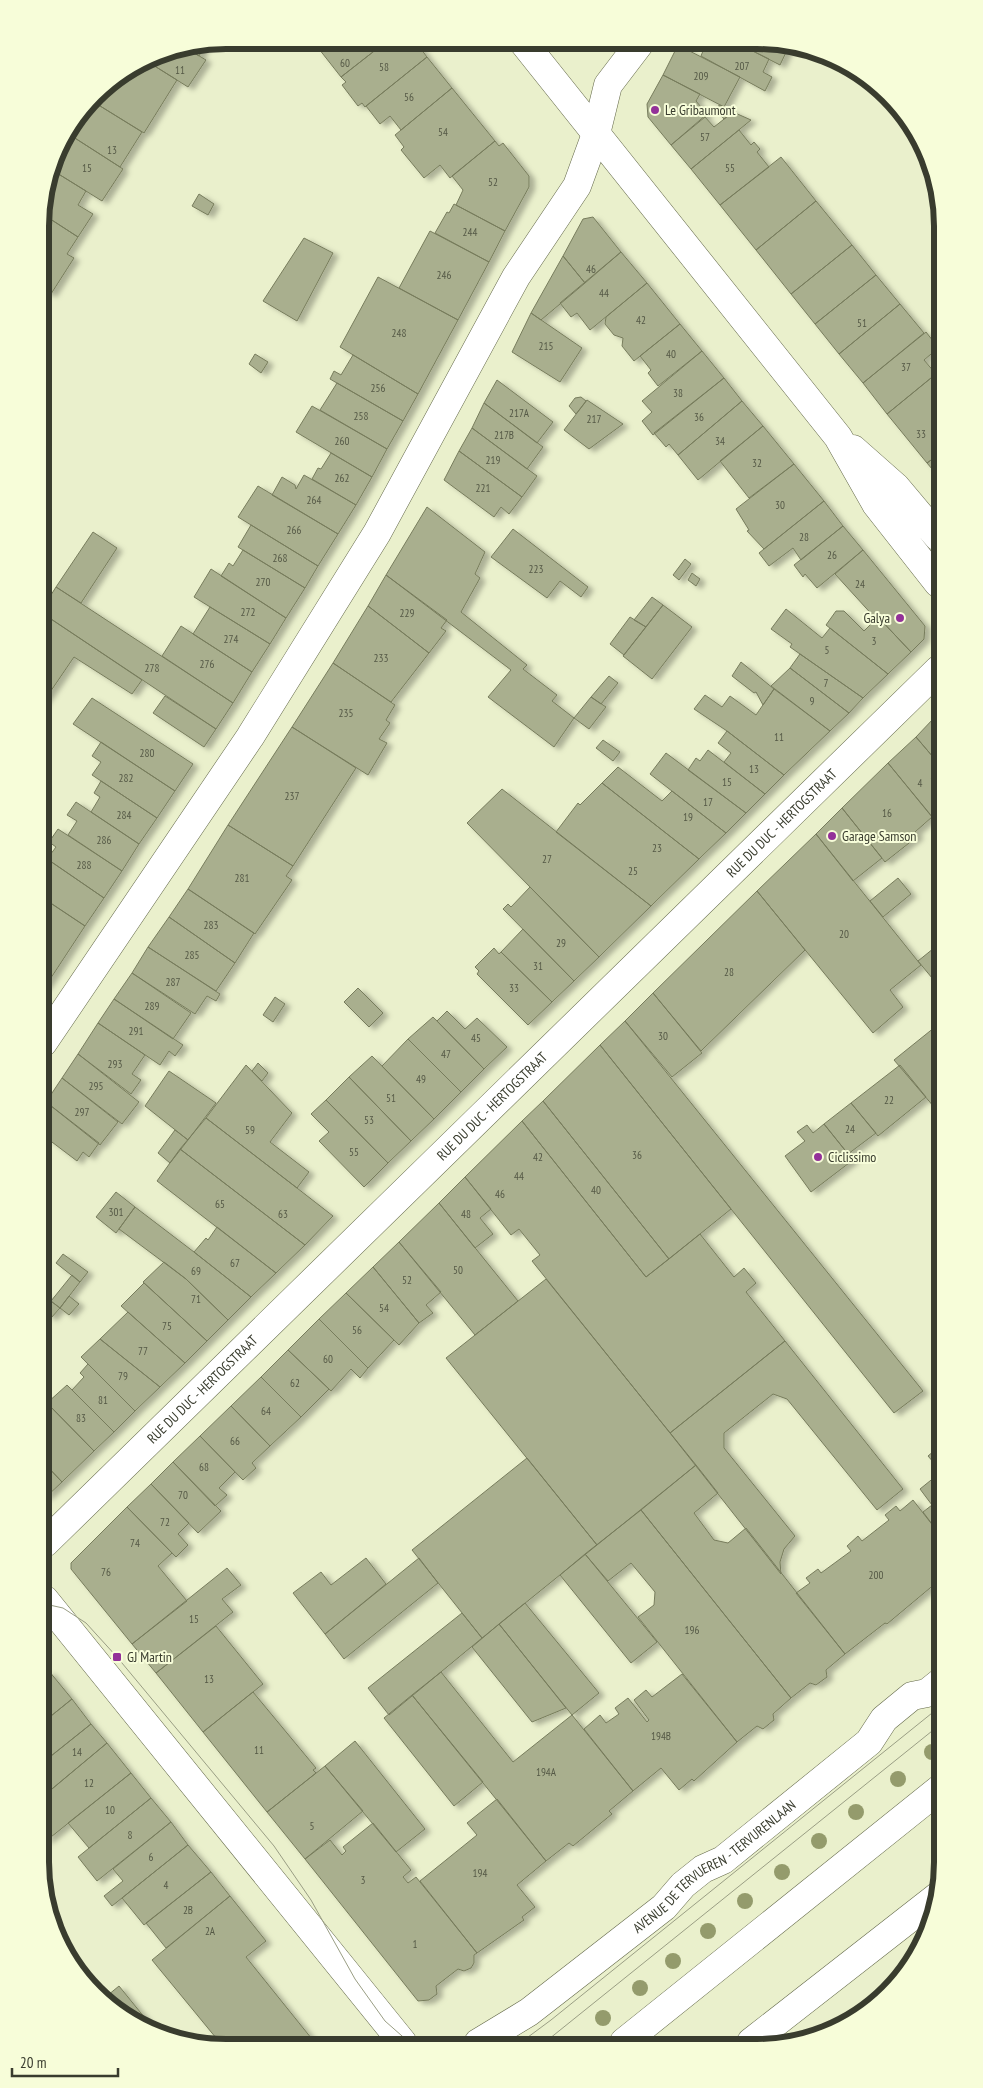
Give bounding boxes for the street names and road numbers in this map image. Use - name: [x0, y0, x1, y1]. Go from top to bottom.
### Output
- street label: RUE DU DUC - HERTOGSTRAAT: [722, 764, 841, 881]
- street label: RUE DU DUC - HERTOGSTRAAT: [433, 1048, 551, 1164]
- street label: RUE DU DUC - HERTOGSTRAAT: [143, 1331, 262, 1447]
- street label: AVENUE DE TERVUEREN - TERVURENLAAN: [629, 1796, 799, 1937]

